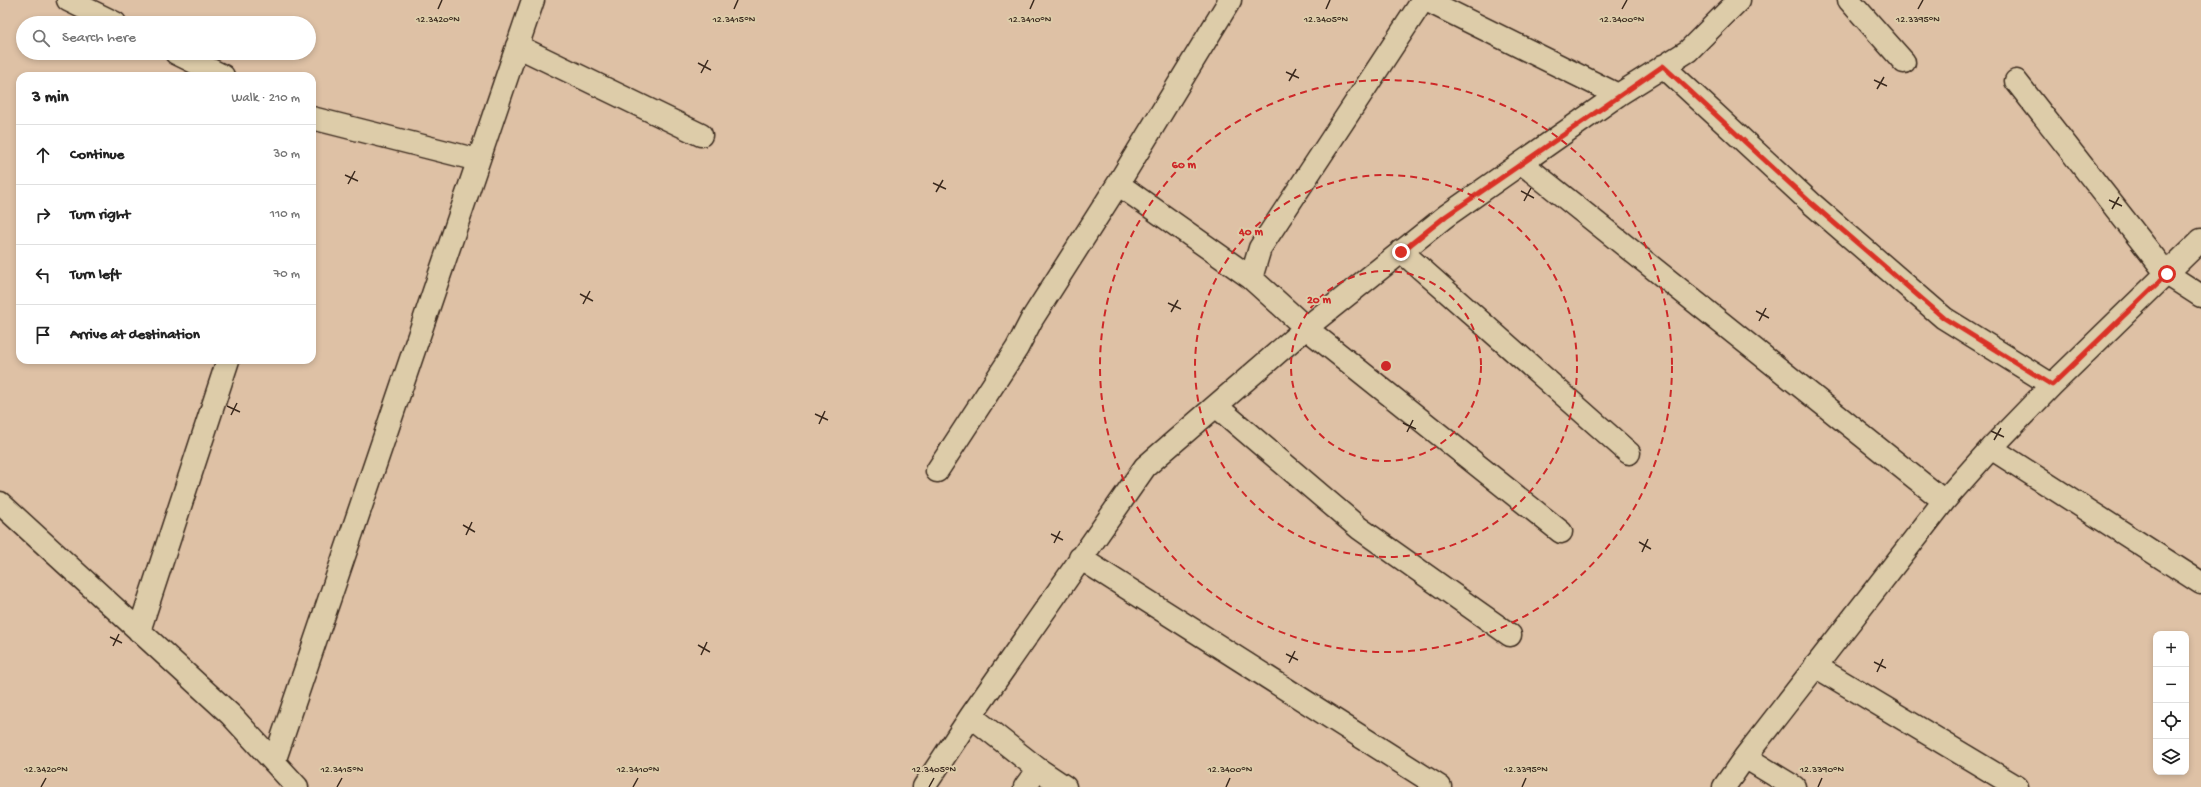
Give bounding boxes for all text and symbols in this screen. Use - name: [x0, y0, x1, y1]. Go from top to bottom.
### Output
- text: 12.3420°N: [415, 14, 460, 26]
- text: 12.3415°N: [712, 14, 756, 26]
- text: 12.3410°N: [1008, 14, 1052, 26]
- text: 12.3405°N: [1303, 14, 1348, 26]
- text: 12.3400°N: [1599, 14, 1645, 26]
- text: 12.3395°N: [1895, 14, 1940, 26]
- search box: [16, 16, 316, 60]
- icon: search: [30, 27, 52, 49]
- text: Search here: [62, 29, 136, 47]
- text: 3 min: [32, 88, 69, 108]
- text: Walk · 210 m: [232, 91, 300, 106]
- icon: ahead: [32, 144, 54, 166]
- text: Continue: [70, 146, 124, 164]
- text: 30 m: [274, 147, 300, 162]
- text: 60 m: [1172, 159, 1197, 173]
- icon: right: [32, 204, 54, 226]
- text: Turn right: [70, 206, 130, 224]
- text: 110 m: [270, 207, 300, 222]
- text: 40 m: [1238, 226, 1263, 240]
- route end: [1392, 243, 1410, 261]
- icon: left: [32, 264, 54, 286]
- route start: [2158, 265, 2176, 283]
- text: Turn left: [70, 266, 121, 284]
- text: 70 m: [274, 267, 300, 282]
- text: 20 m: [1307, 294, 1332, 308]
- icon: arrive: [32, 324, 54, 346]
- text: Arrive at destination: [70, 326, 200, 344]
- centre of rings: [1379, 359, 1393, 373]
- map controls: [2153, 631, 2189, 775]
- button: +: [2153, 631, 2189, 667]
- button: −: [2153, 667, 2189, 703]
- button: locate: [2153, 703, 2189, 739]
- button: layers: [2153, 739, 2189, 775]
- text: 12.3420°N: [23, 764, 68, 776]
- text: 12.3415°N: [320, 764, 364, 776]
- text: 12.3410°N: [616, 764, 660, 776]
- text: 12.3405°N: [911, 764, 956, 776]
- text: 12.3400°N: [1207, 764, 1253, 776]
- text: 12.3395°N: [1503, 764, 1548, 776]
- text: 12.3390°N: [1799, 764, 1845, 776]

